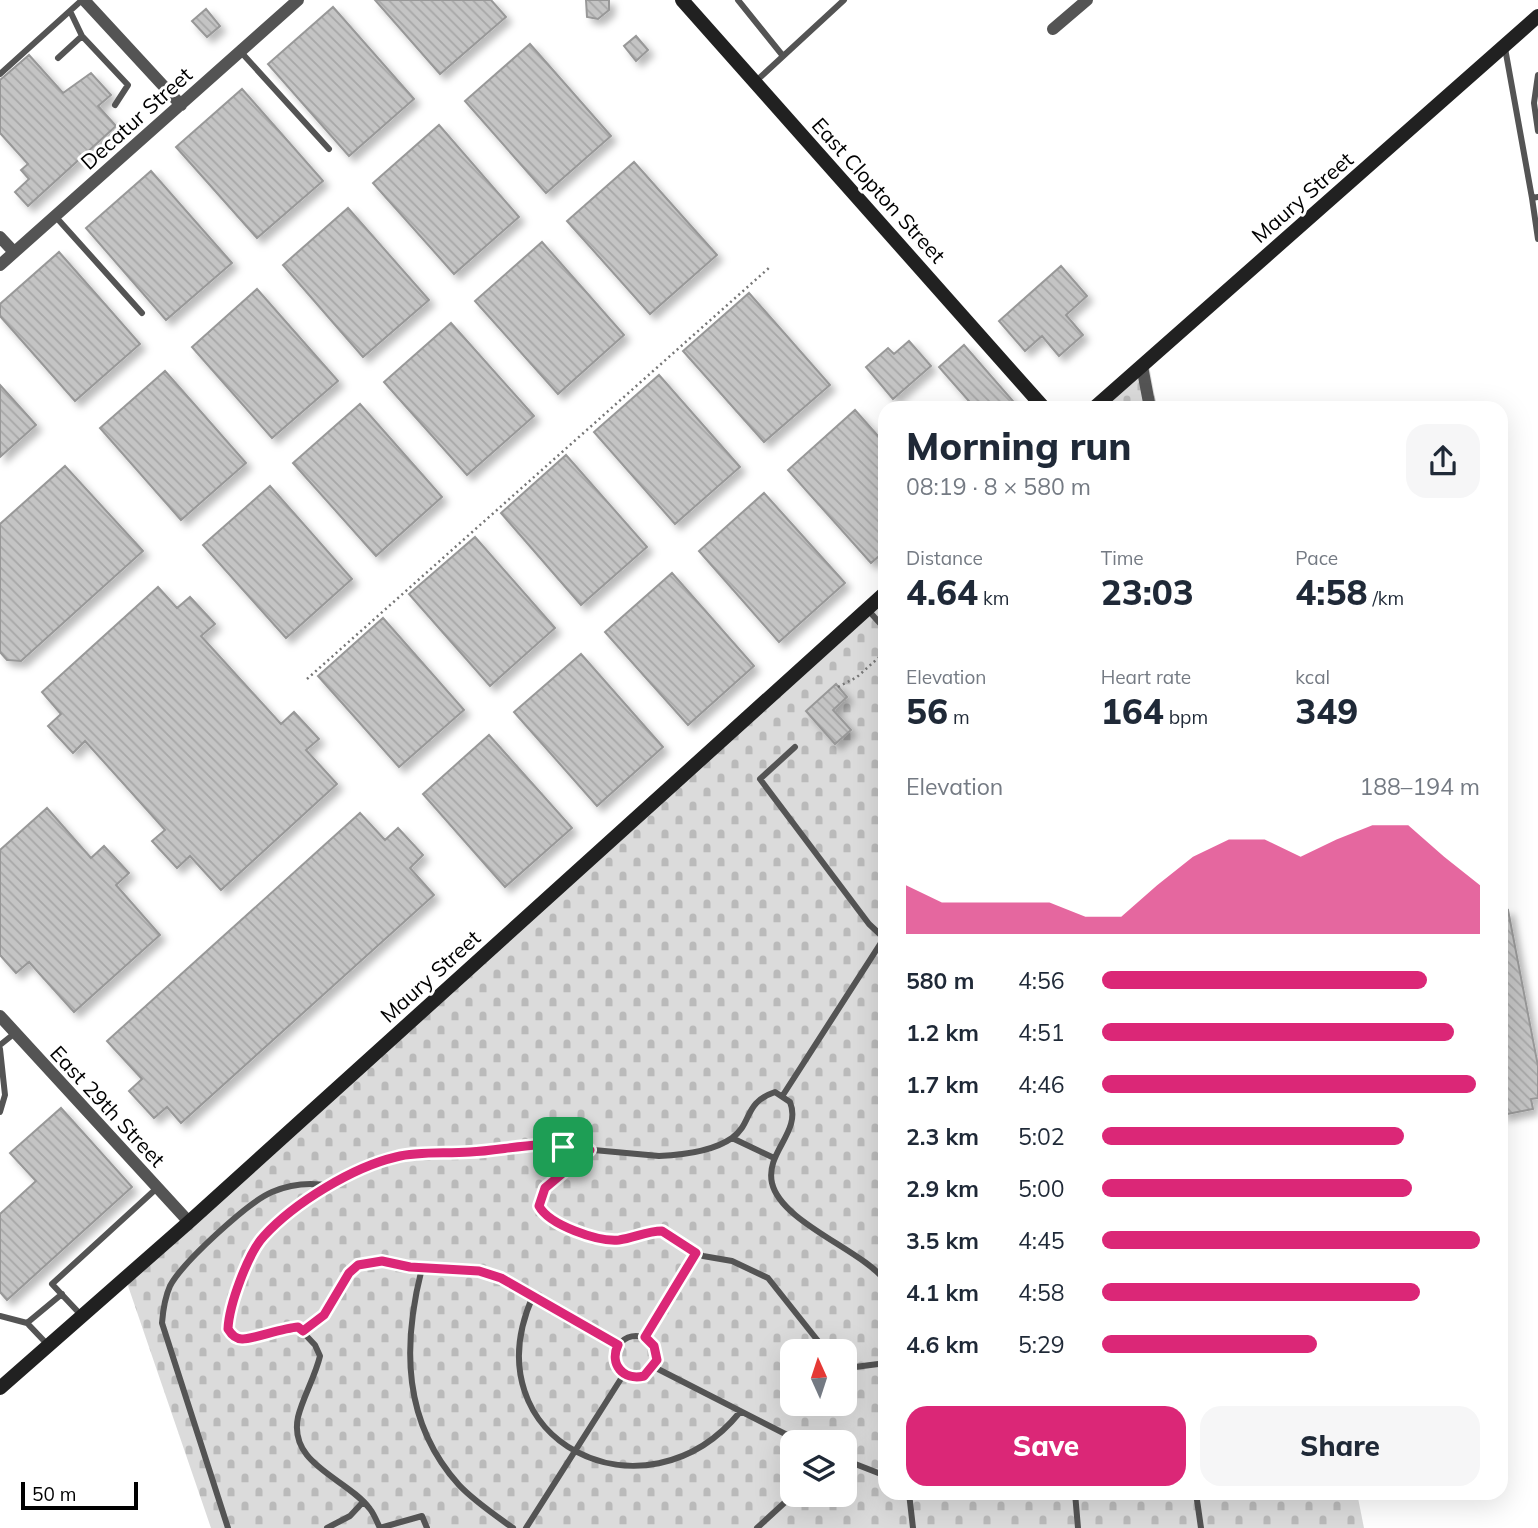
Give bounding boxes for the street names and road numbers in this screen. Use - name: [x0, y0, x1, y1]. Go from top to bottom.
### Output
- street label: Decatur Street: [75, 61, 197, 175]
- street label: East Clopton Street: [807, 112, 951, 268]
- street label: Maury Street: [1246, 146, 1358, 248]
- street label: Maury Street: [375, 924, 485, 1028]
- street label: East 29th Street: [45, 1040, 171, 1172]

